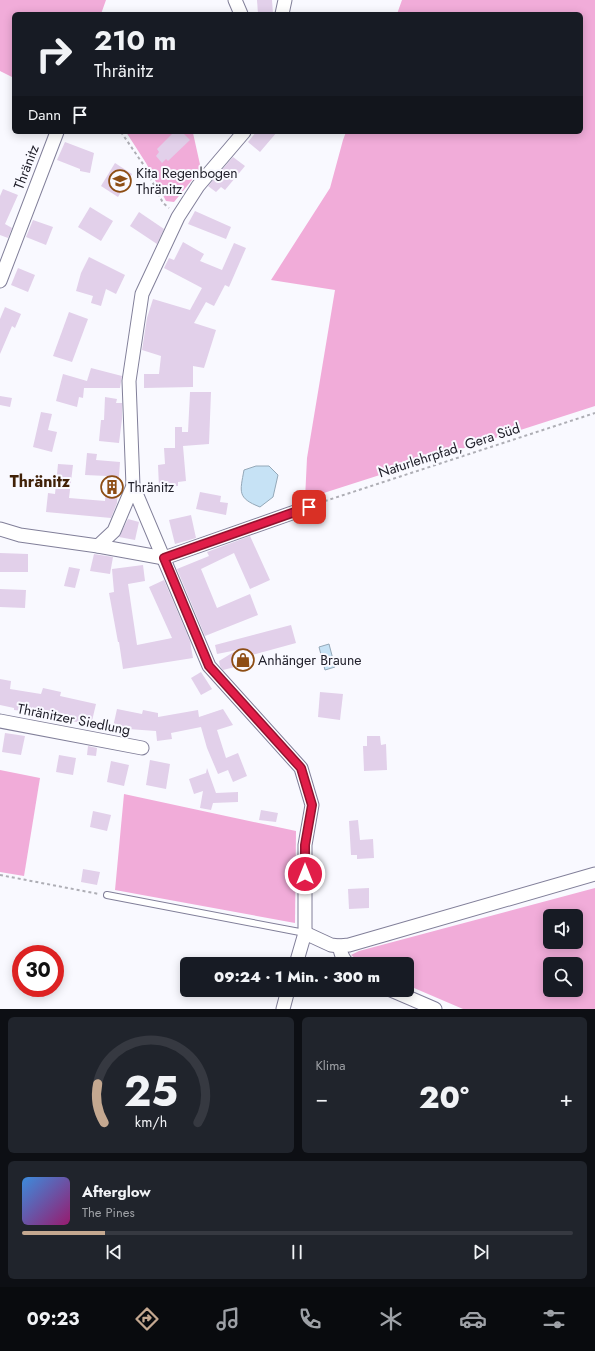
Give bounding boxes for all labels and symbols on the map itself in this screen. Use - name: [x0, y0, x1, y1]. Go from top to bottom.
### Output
- street label: Thränitz: [8, 141, 44, 192]
- place label: Kita Regenbogen Thränitz: [136, 163, 238, 199]
- school or university icon: Kita Regenbogen Thränitz: [107, 168, 133, 194]
- street label: Naturlehrpfad, Gera Süd: [376, 418, 522, 482]
- district label: Thränitz: [10, 470, 71, 493]
- building icon: Thränitz: [99, 474, 125, 500]
- place label: Thränitz: [128, 477, 175, 497]
- pin: [292, 490, 326, 524]
- shop icon: Anhänger Braune: [230, 647, 256, 673]
- place label: Anhänger Braune: [258, 650, 362, 670]
- street label: Thränitzer Siedlung: [16, 698, 132, 740]
- position arrow: [284, 853, 326, 895]
- speed limit sign: 30: [12, 945, 64, 997]

